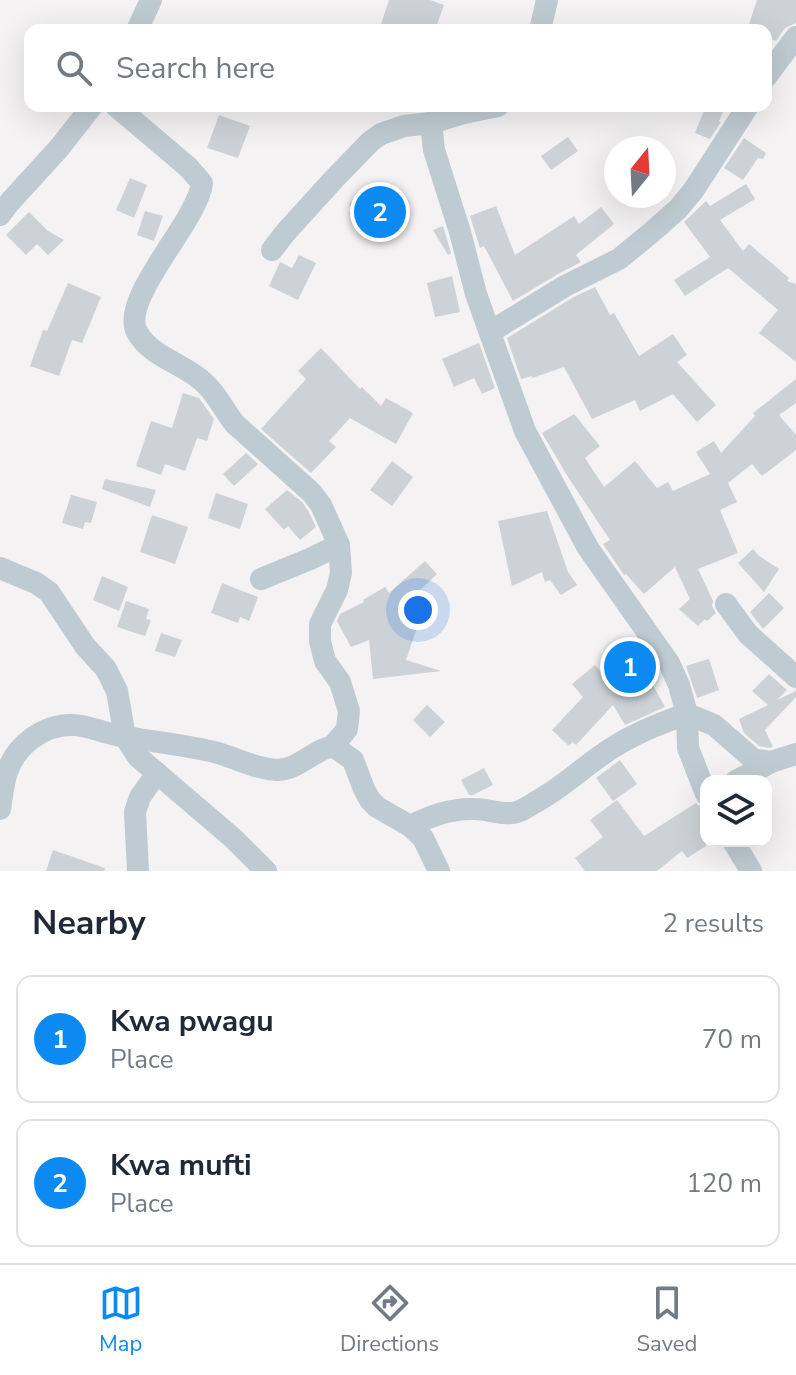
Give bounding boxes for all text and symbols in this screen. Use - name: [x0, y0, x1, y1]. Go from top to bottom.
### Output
- search box: [24, 24, 772, 112]
- icon: search: [52, 46, 96, 90]
- text: Search here: [116, 48, 275, 89]
- north arrow: [604, 136, 676, 208]
- pin: 2: [354, 182, 406, 242]
- your location: [398, 590, 438, 630]
- pin: 1: [604, 637, 656, 697]
- map controls: [700, 775, 772, 847]
- button: layers: [700, 775, 772, 847]
- text: Nearby: [32, 900, 146, 946]
- text: 2 results: [663, 906, 764, 941]
- text: Kwa pwagu: [110, 1001, 274, 1042]
- text: 1: [52, 1022, 68, 1057]
- text: 70 m: [702, 1022, 762, 1057]
- text: Place: [110, 1042, 174, 1077]
- text: Kwa mufti: [110, 1145, 252, 1186]
- text: 2: [52, 1166, 68, 1201]
- text: 120 m: [686, 1166, 762, 1201]
- text: Place: [110, 1186, 174, 1221]
- tab: Map: [99, 1281, 143, 1359]
- tab: Directions: [340, 1281, 439, 1359]
- tab: Saved: [637, 1281, 697, 1359]

